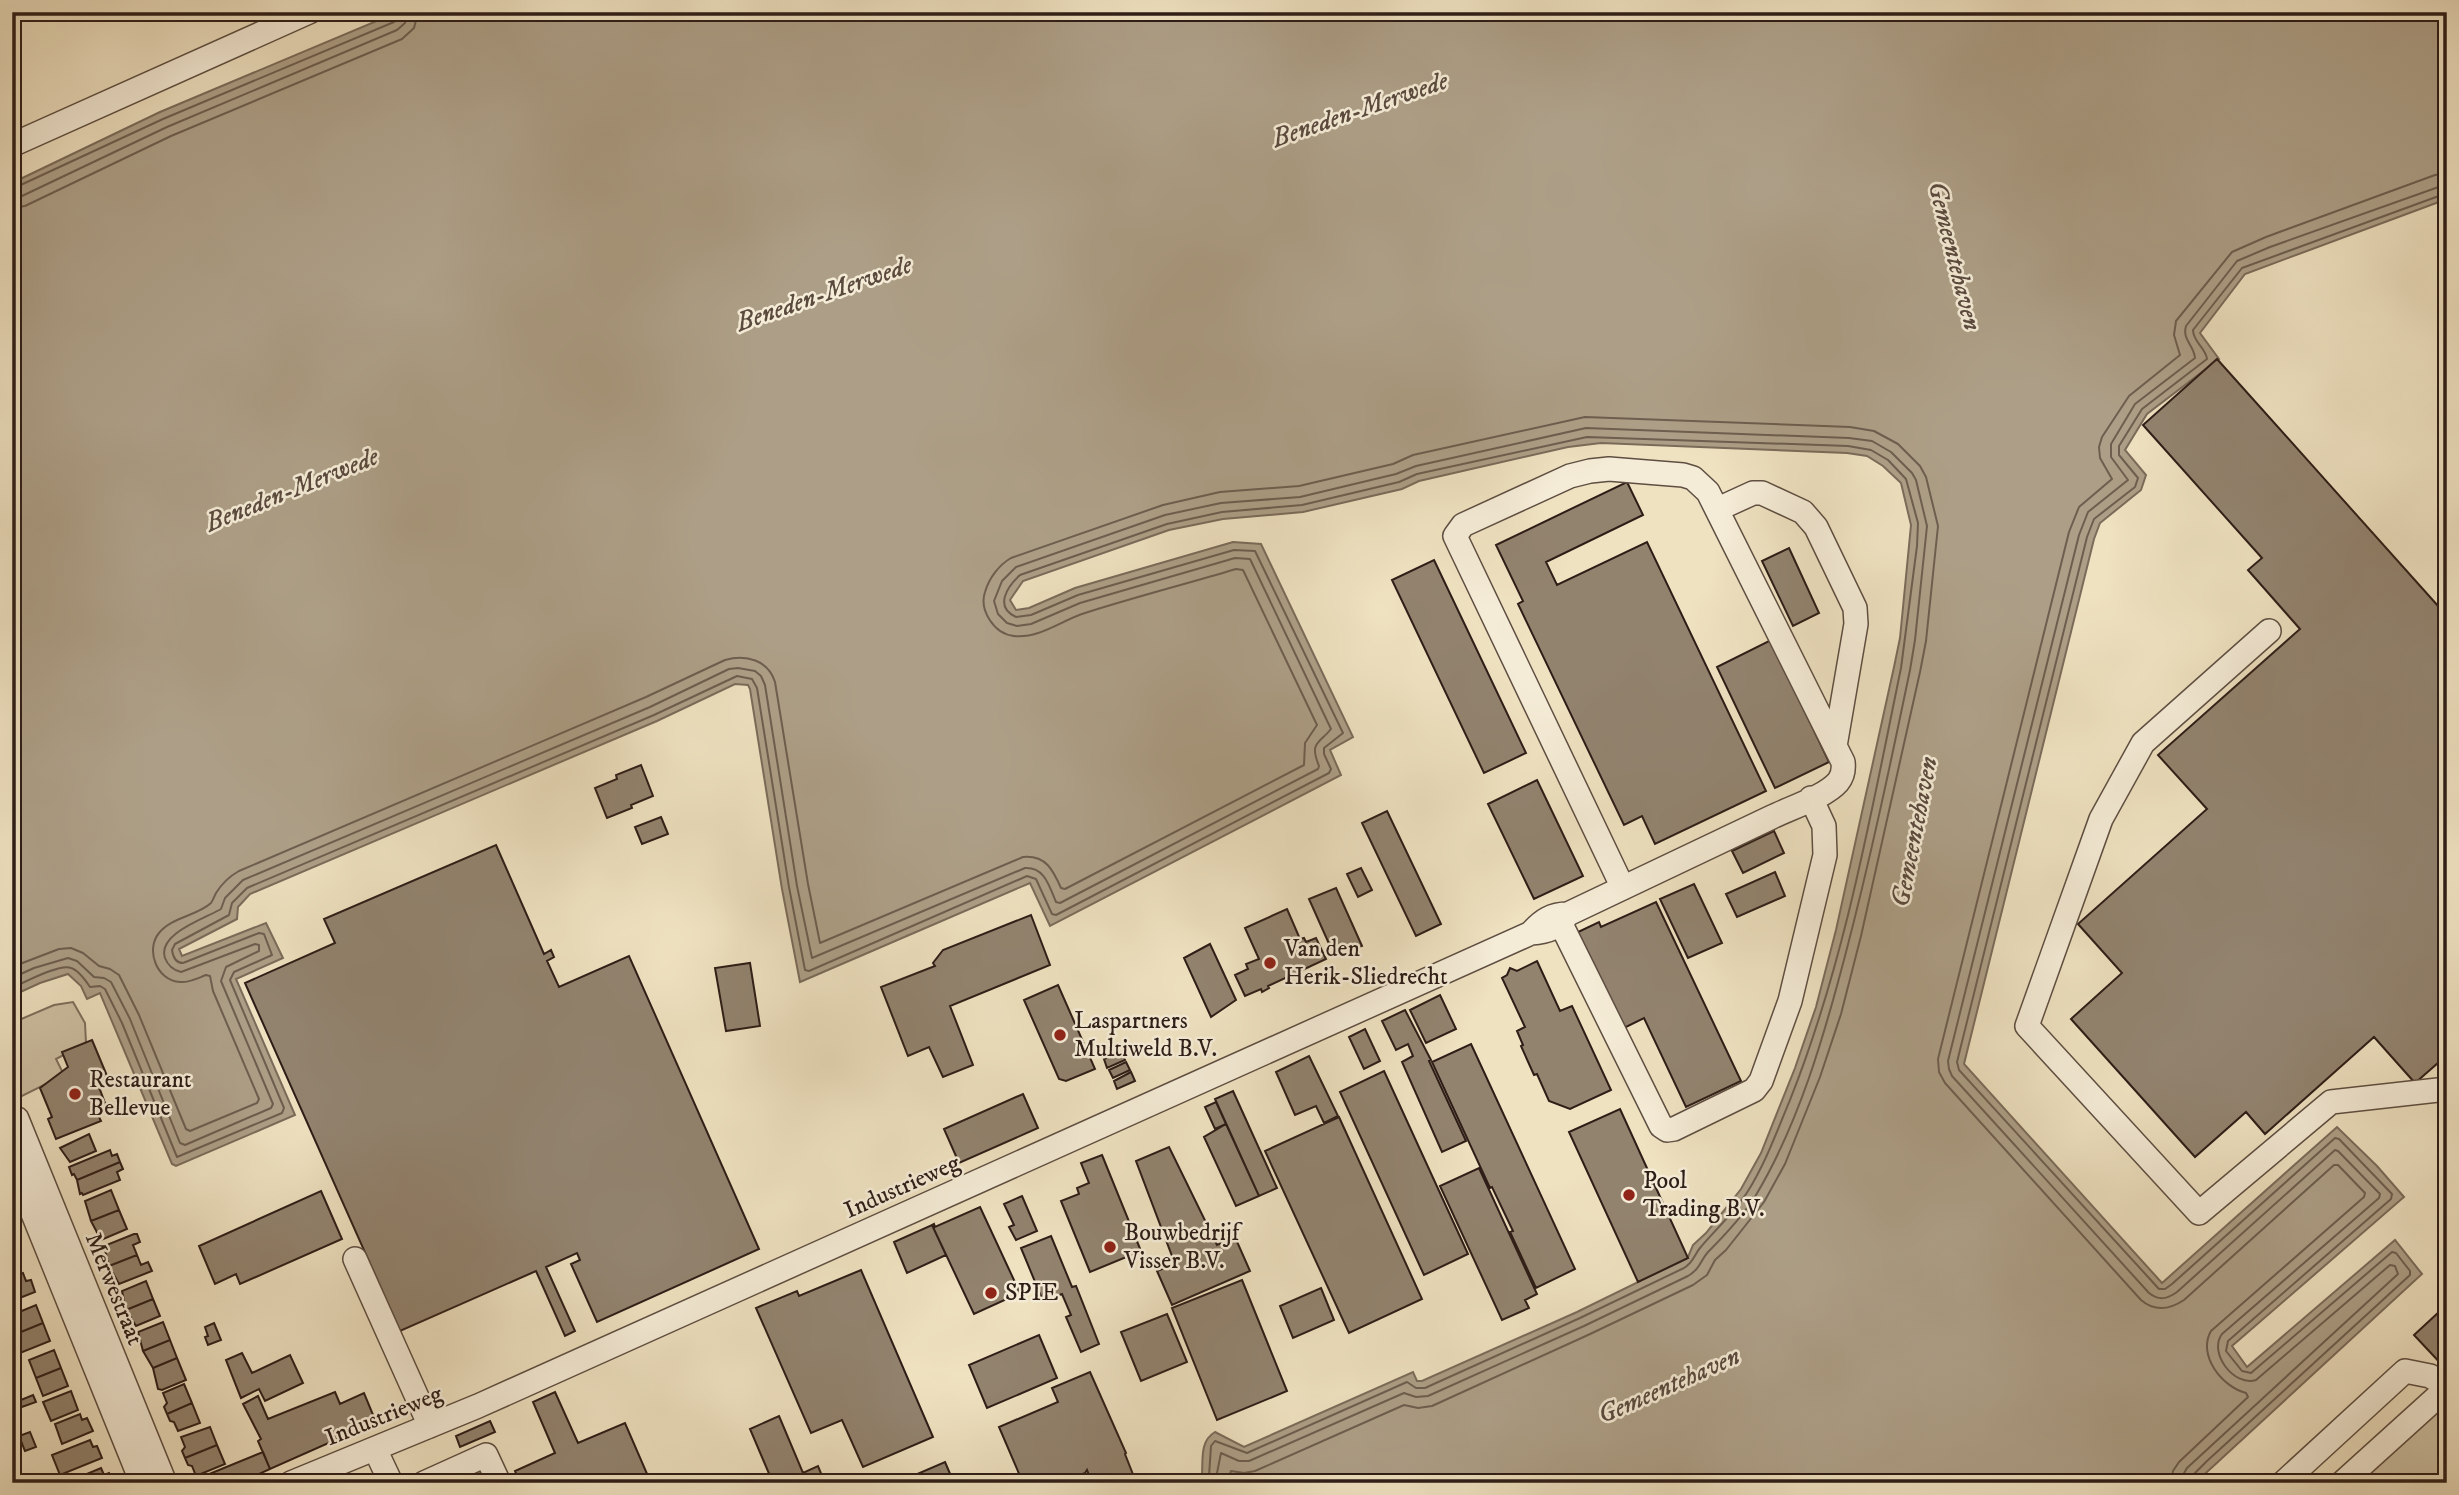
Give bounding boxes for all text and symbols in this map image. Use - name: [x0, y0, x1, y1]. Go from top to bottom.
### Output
- water label: Beneden-Merwede: [1267, 64, 1453, 156]
- water label: Gemeentehaven: [1920, 178, 1988, 334]
- water label: Beneden-Merwede: [731, 248, 917, 340]
- water label: Beneden-Merwede: [200, 440, 384, 540]
- water label: Gemeentehaven: [1884, 754, 1946, 910]
- place label: Van den Herik-Sliedrecht: [1283, 934, 1448, 992]
- marker: Van den Herik-Sliedrecht: [1262, 955, 1278, 971]
- place label: Laspartners Multiweld B.V.: [1074, 1006, 1217, 1064]
- marker: Laspartners Multiweld B.V.: [1052, 1027, 1068, 1043]
- place label: Restaurant Bellevue: [89, 1065, 192, 1123]
- marker: Restaurant Bellevue: [67, 1086, 83, 1102]
- street label: Industrieweg: [839, 1148, 965, 1226]
- place label: Pool Trading B.V.: [1643, 1166, 1765, 1224]
- marker: Pool Trading B.V.: [1621, 1187, 1637, 1203]
- place label: Bouwbedrijf Visser B.V.: [1123, 1218, 1243, 1276]
- street label: Merwestraat: [78, 1228, 150, 1350]
- marker: Bouwbedrijf Visser B.V.: [1102, 1239, 1118, 1255]
- place label: SPIE: [1005, 1278, 1058, 1308]
- marker: SPIE: [983, 1285, 999, 1301]
- water label: Gemeentehaven: [1593, 1340, 1745, 1432]
- street label: Industrieweg: [321, 1379, 447, 1453]

